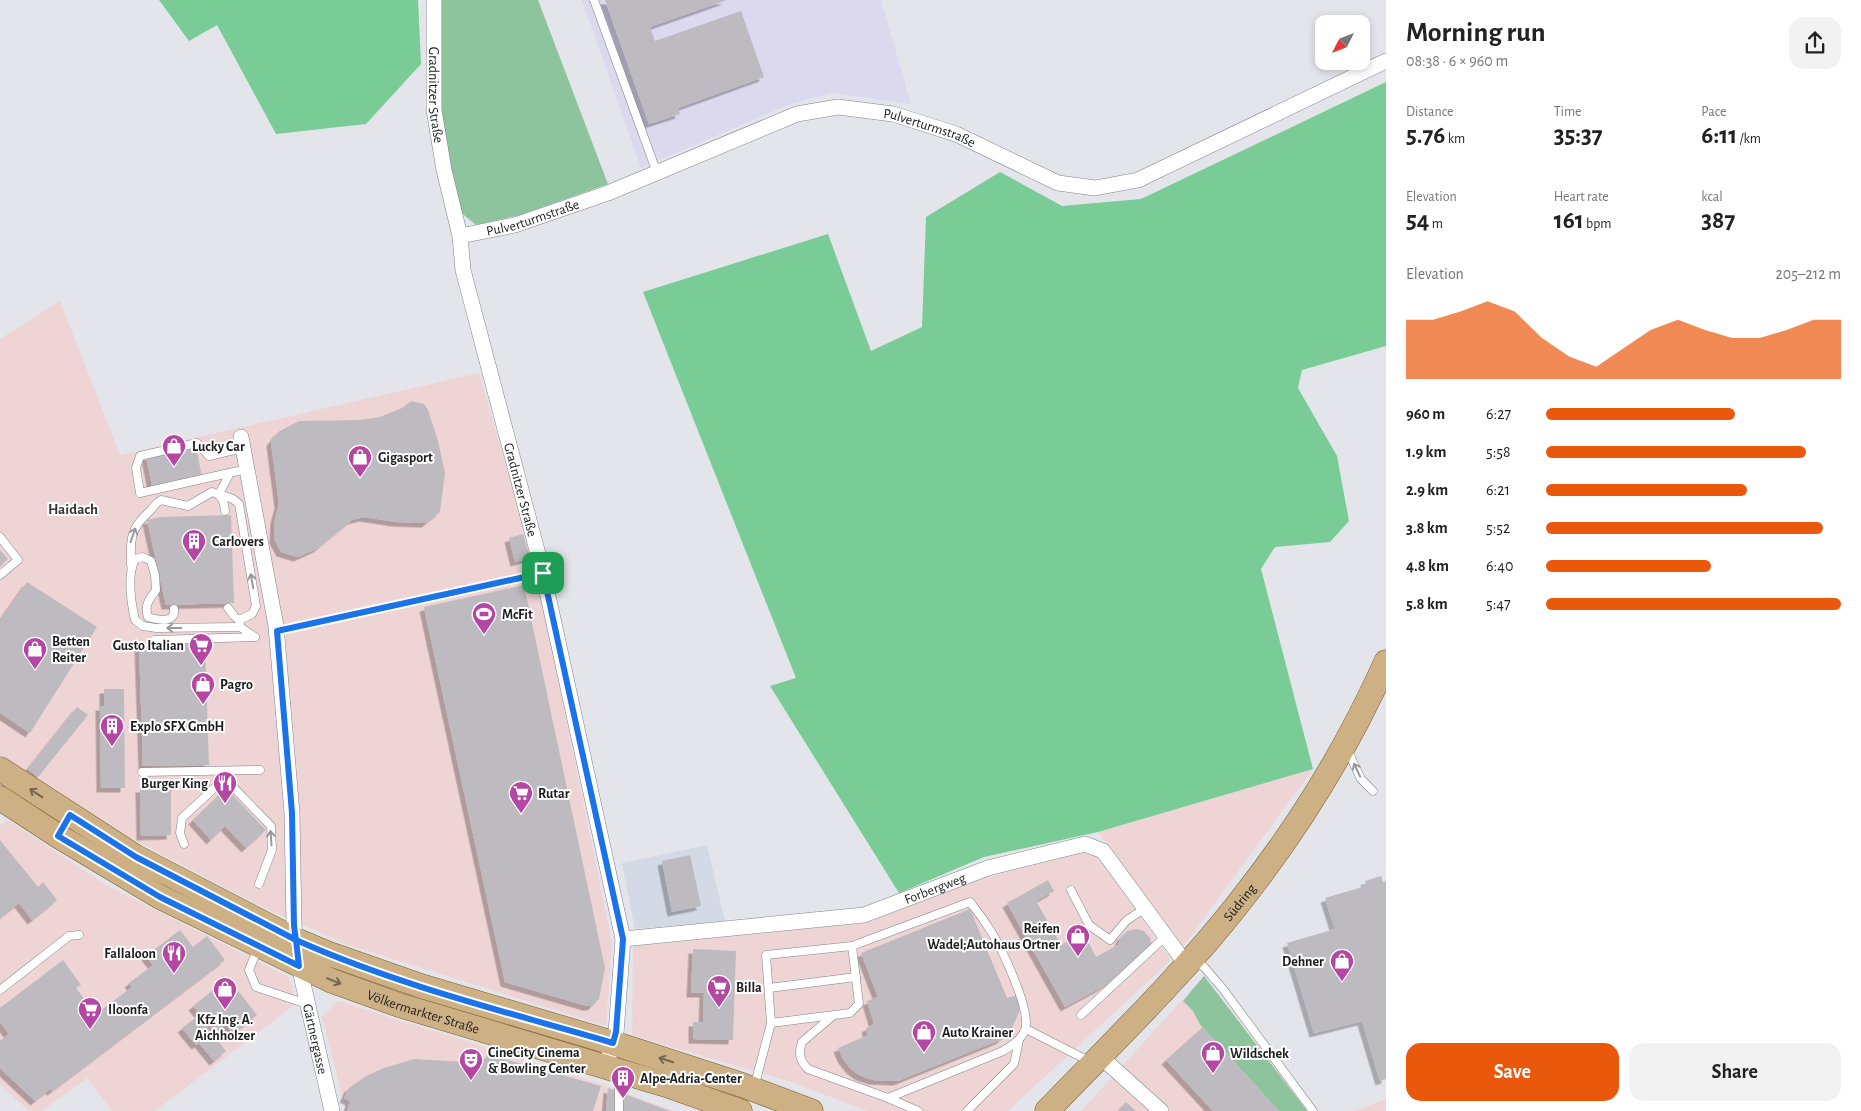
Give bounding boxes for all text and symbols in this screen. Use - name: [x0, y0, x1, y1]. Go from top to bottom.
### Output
- north arrow: [1315, 15, 1370, 70]
- map controls: [1315, 15, 1370, 70]
- button: share: [1789, 17, 1841, 69]
- text: Morning run: [1406, 19, 1546, 47]
- street label: Gradnitzer Straße: [426, 47, 445, 144]
- text: 08:38 · 6 × 960 m: [1406, 53, 1508, 69]
- text: Distance: [1406, 105, 1453, 119]
- text: Time: [1554, 105, 1582, 119]
- text: Pace: [1701, 105, 1727, 119]
- street label: Pulverturmstraße: [883, 107, 977, 150]
- text: 5.76: [1406, 123, 1445, 148]
- text: 35:37: [1554, 123, 1603, 148]
- text: 6:11: [1701, 123, 1737, 148]
- text: km: [1445, 132, 1465, 146]
- text: /km: [1737, 132, 1761, 146]
- text: Elevation: [1406, 190, 1457, 204]
- text: Heart rate: [1554, 190, 1609, 204]
- text: kcal: [1701, 190, 1723, 204]
- street label: Pulverturmstraße: [485, 197, 581, 239]
- text: 54: [1406, 208, 1429, 233]
- text: 161: [1554, 208, 1584, 233]
- text: 387: [1701, 208, 1735, 233]
- text: m: [1429, 217, 1443, 231]
- text: bpm: [1584, 217, 1611, 231]
- text: Elevation: [1406, 266, 1464, 282]
- text: 205–212 m: [1775, 266, 1841, 282]
- text: 960 m: [1406, 406, 1445, 422]
- text: 6:27: [1486, 406, 1511, 422]
- shop icon: Lucky Car: [161, 433, 187, 467]
- place label: Lucky Car: [192, 440, 245, 454]
- street label: Gradnitzer Straße: [501, 441, 539, 538]
- shop icon: Gigasport: [347, 444, 373, 478]
- text: 1.9 km: [1406, 444, 1446, 460]
- text: 5:58: [1486, 444, 1511, 460]
- place label: Gigasport: [378, 451, 433, 465]
- text: 2.9 km: [1406, 482, 1448, 498]
- text: 6:21: [1486, 482, 1510, 498]
- district label: Haidach: [48, 502, 98, 517]
- text: 3.8 km: [1406, 520, 1448, 536]
- text: 5:52: [1486, 520, 1510, 536]
- one-way arrow: [129, 528, 138, 543]
- building icon: Carlovers: [181, 528, 207, 562]
- place label: Carlovers: [212, 535, 264, 549]
- pin: [522, 552, 564, 594]
- text: 4.8 km: [1406, 558, 1449, 574]
- text: 6:40: [1486, 558, 1513, 574]
- icon: arrive: [529, 559, 557, 587]
- one-way arrow: [247, 574, 257, 590]
- text: 5.8 km: [1406, 596, 1448, 612]
- text: 5:47: [1486, 596, 1511, 612]
- sports icon: McFit: [471, 601, 497, 635]
- place label: McFit: [502, 608, 533, 622]
- one-way arrow: [166, 623, 182, 633]
- supermarket icon: Gusto Italian: [188, 632, 214, 666]
- place label: Betten Reiter: [52, 635, 90, 665]
- shop icon: Betten Reiter: [22, 636, 48, 670]
- place label: Gusto Italian: [113, 639, 184, 653]
- shop icon: Pagro: [190, 671, 216, 705]
- place label: Pagro: [220, 678, 253, 692]
- building icon: Explo SFX GmbH: [99, 713, 125, 747]
- place label: Explo SFX GmbH: [130, 720, 224, 734]
- one-way arrow: [1351, 763, 1361, 778]
- restaurant icon: Burger King: [212, 770, 238, 804]
- place label: Burger King: [141, 777, 209, 791]
- supermarket icon: Rutar: [508, 780, 534, 814]
- place label: Rutar: [538, 787, 570, 801]
- one-way arrow: [30, 788, 44, 798]
- one-way arrow: [267, 830, 276, 846]
- street label: Forbergweg: [903, 871, 968, 907]
- street label: Südring: [1221, 882, 1259, 924]
- place label: Reifen Wadel;Autohaus Ortner: [927, 922, 1060, 952]
- shop icon: Reifen Wadel;Autohaus Ortner: [1065, 923, 1091, 957]
- restaurant icon: Fallaloon: [161, 940, 187, 974]
- place label: Fallaloon: [104, 947, 156, 961]
- shop icon: Dehner: [1329, 948, 1355, 982]
- place label: Dehner: [1282, 955, 1324, 969]
- supermarket icon: Billa: [706, 974, 732, 1008]
- shop icon: Kfz Ing. A. Aichholzer: [212, 976, 238, 1010]
- one-way arrow: [325, 977, 341, 986]
- place label: Billa: [736, 981, 762, 995]
- street label: Völkermarkter Straße: [365, 988, 481, 1037]
- supermarket icon: Iloonfa: [77, 996, 103, 1030]
- place label: Iloonfa: [108, 1003, 149, 1017]
- street label: Gärtnergasse: [300, 1003, 329, 1076]
- place label: Kfz Ing. A. Aichholzer: [195, 1013, 255, 1043]
- shop icon: Auto Krainer: [911, 1019, 937, 1053]
- place label: Auto Krainer: [942, 1026, 1013, 1040]
- shop icon: Wildschek: [1200, 1040, 1226, 1074]
- button: Save: [1406, 1043, 1619, 1101]
- button: Share: [1629, 1043, 1841, 1101]
- place label: CineCity Cinema & Bowling Center: [488, 1046, 586, 1076]
- theatre icon: CineCity Cinema & Bowling Center: [458, 1047, 484, 1081]
- place label: Wildschek: [1230, 1047, 1289, 1061]
- one-way arrow: [658, 1055, 674, 1065]
- building icon: Alpe-Adria-Center: [610, 1065, 636, 1099]
- place label: Alpe-Adria-Center: [640, 1072, 742, 1086]

